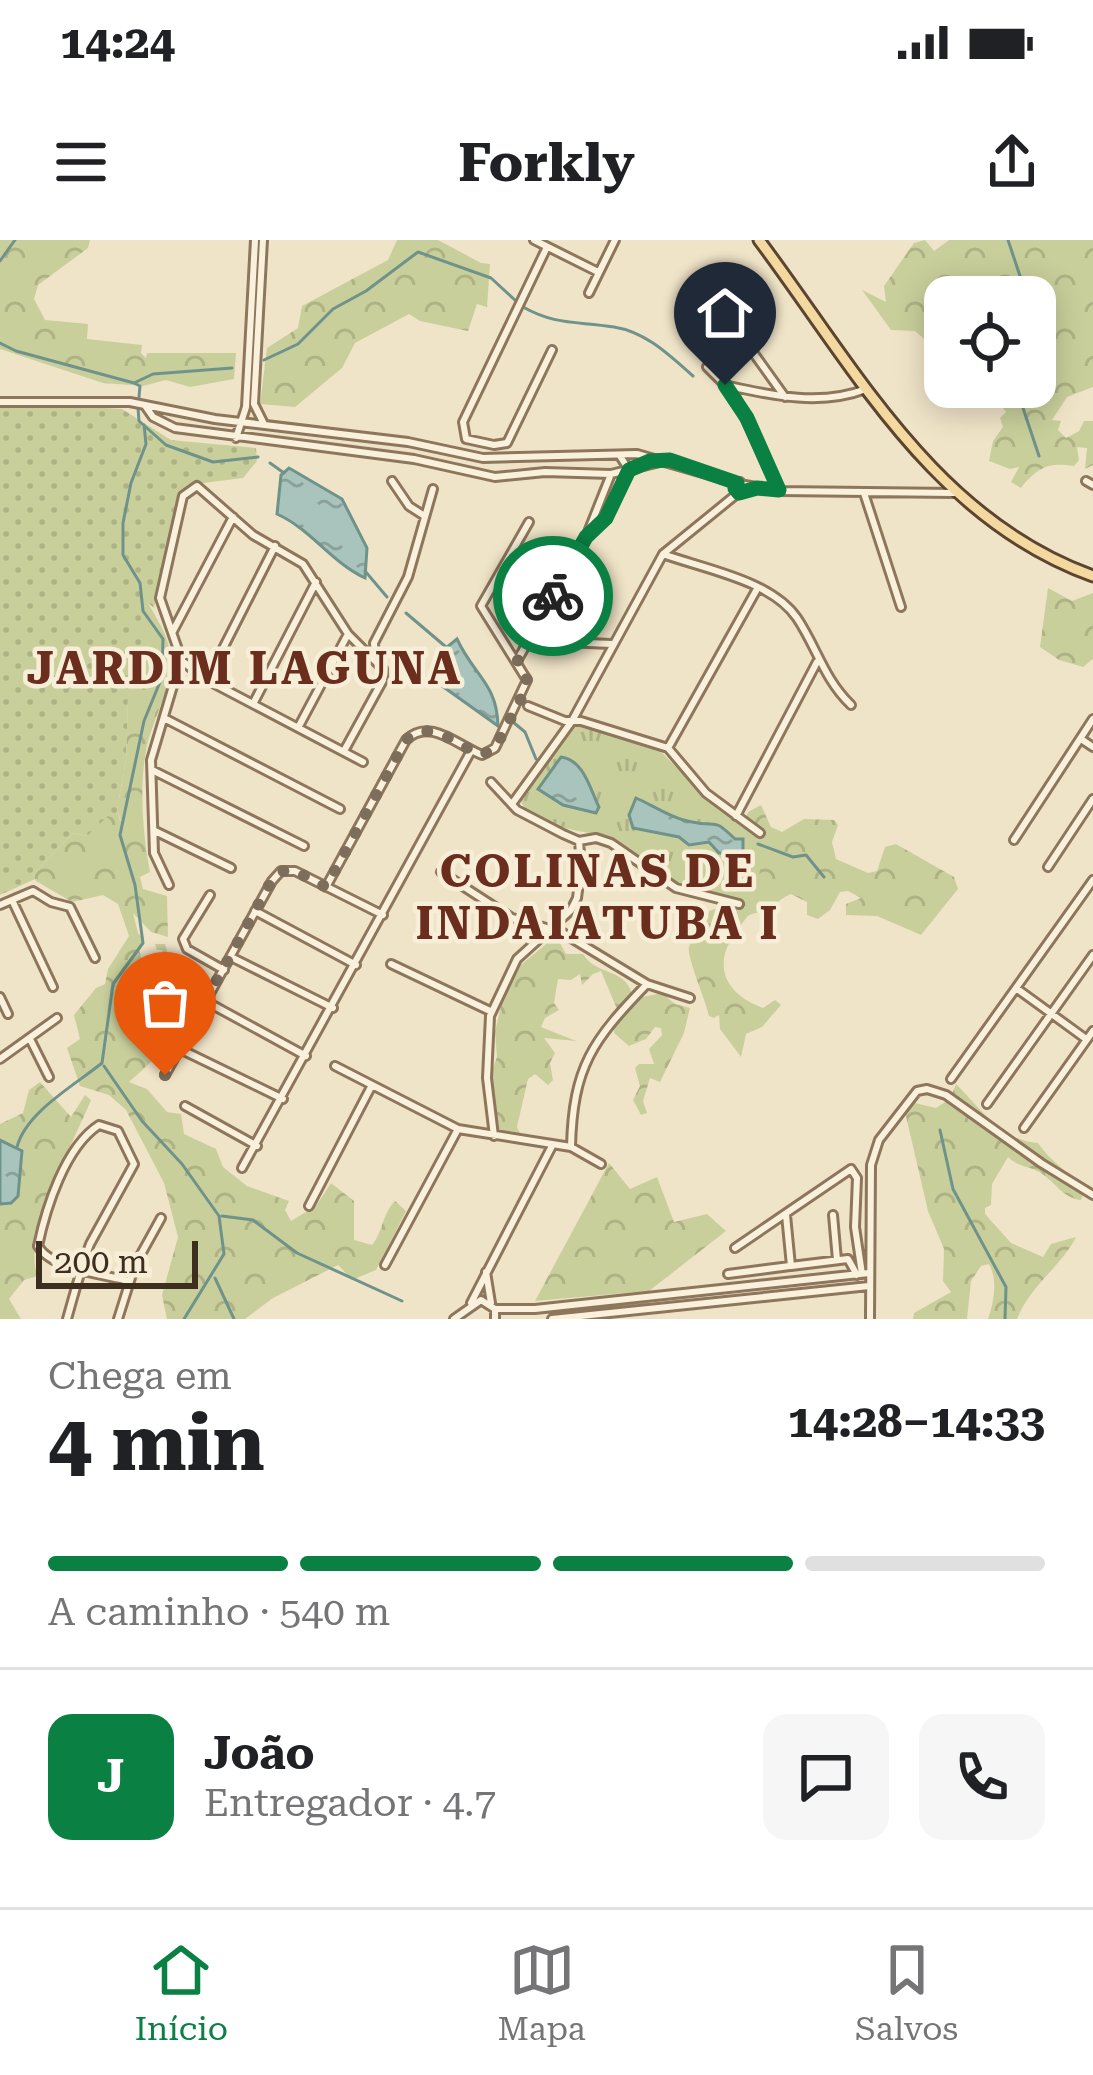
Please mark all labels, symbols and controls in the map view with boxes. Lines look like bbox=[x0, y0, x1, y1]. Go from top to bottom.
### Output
text: 14:24 bbox=[60, 16, 175, 69]
icon: menu bbox=[48, 129, 114, 195]
icon: share bbox=[979, 129, 1045, 195]
text: Forkly bbox=[458, 131, 635, 194]
pin bbox=[674, 262, 776, 385]
map controls bbox=[924, 276, 1056, 408]
button: locate bbox=[924, 276, 1056, 408]
icon: home bbox=[692, 280, 758, 346]
courier bbox=[493, 536, 613, 656]
icon: bike bbox=[520, 563, 586, 629]
district label: JARDIM LAGUNA bbox=[27, 642, 463, 695]
district label: COLINAS DE INDAIATUBA I bbox=[416, 845, 780, 950]
pin bbox=[114, 952, 216, 1075]
icon: bag bbox=[132, 970, 198, 1036]
scale bar bbox=[36, 1235, 198, 1288]
text: 200 m bbox=[54, 1242, 148, 1281]
text: Chega em bbox=[48, 1353, 232, 1399]
text: 14:28–14:33 bbox=[788, 1395, 1045, 1448]
text: 4 min bbox=[48, 1398, 265, 1489]
text: A caminho · 540 m bbox=[48, 1589, 390, 1635]
button: chat bbox=[763, 1714, 889, 1840]
button: phone bbox=[919, 1714, 1045, 1840]
text: João bbox=[204, 1727, 315, 1780]
text: J bbox=[97, 1750, 125, 1803]
text: Entregador · 4.7 bbox=[204, 1780, 496, 1826]
tab: Início bbox=[135, 1937, 228, 2048]
tab: Mapa bbox=[498, 1937, 586, 2048]
tab: Salvos bbox=[855, 1937, 958, 2048]

